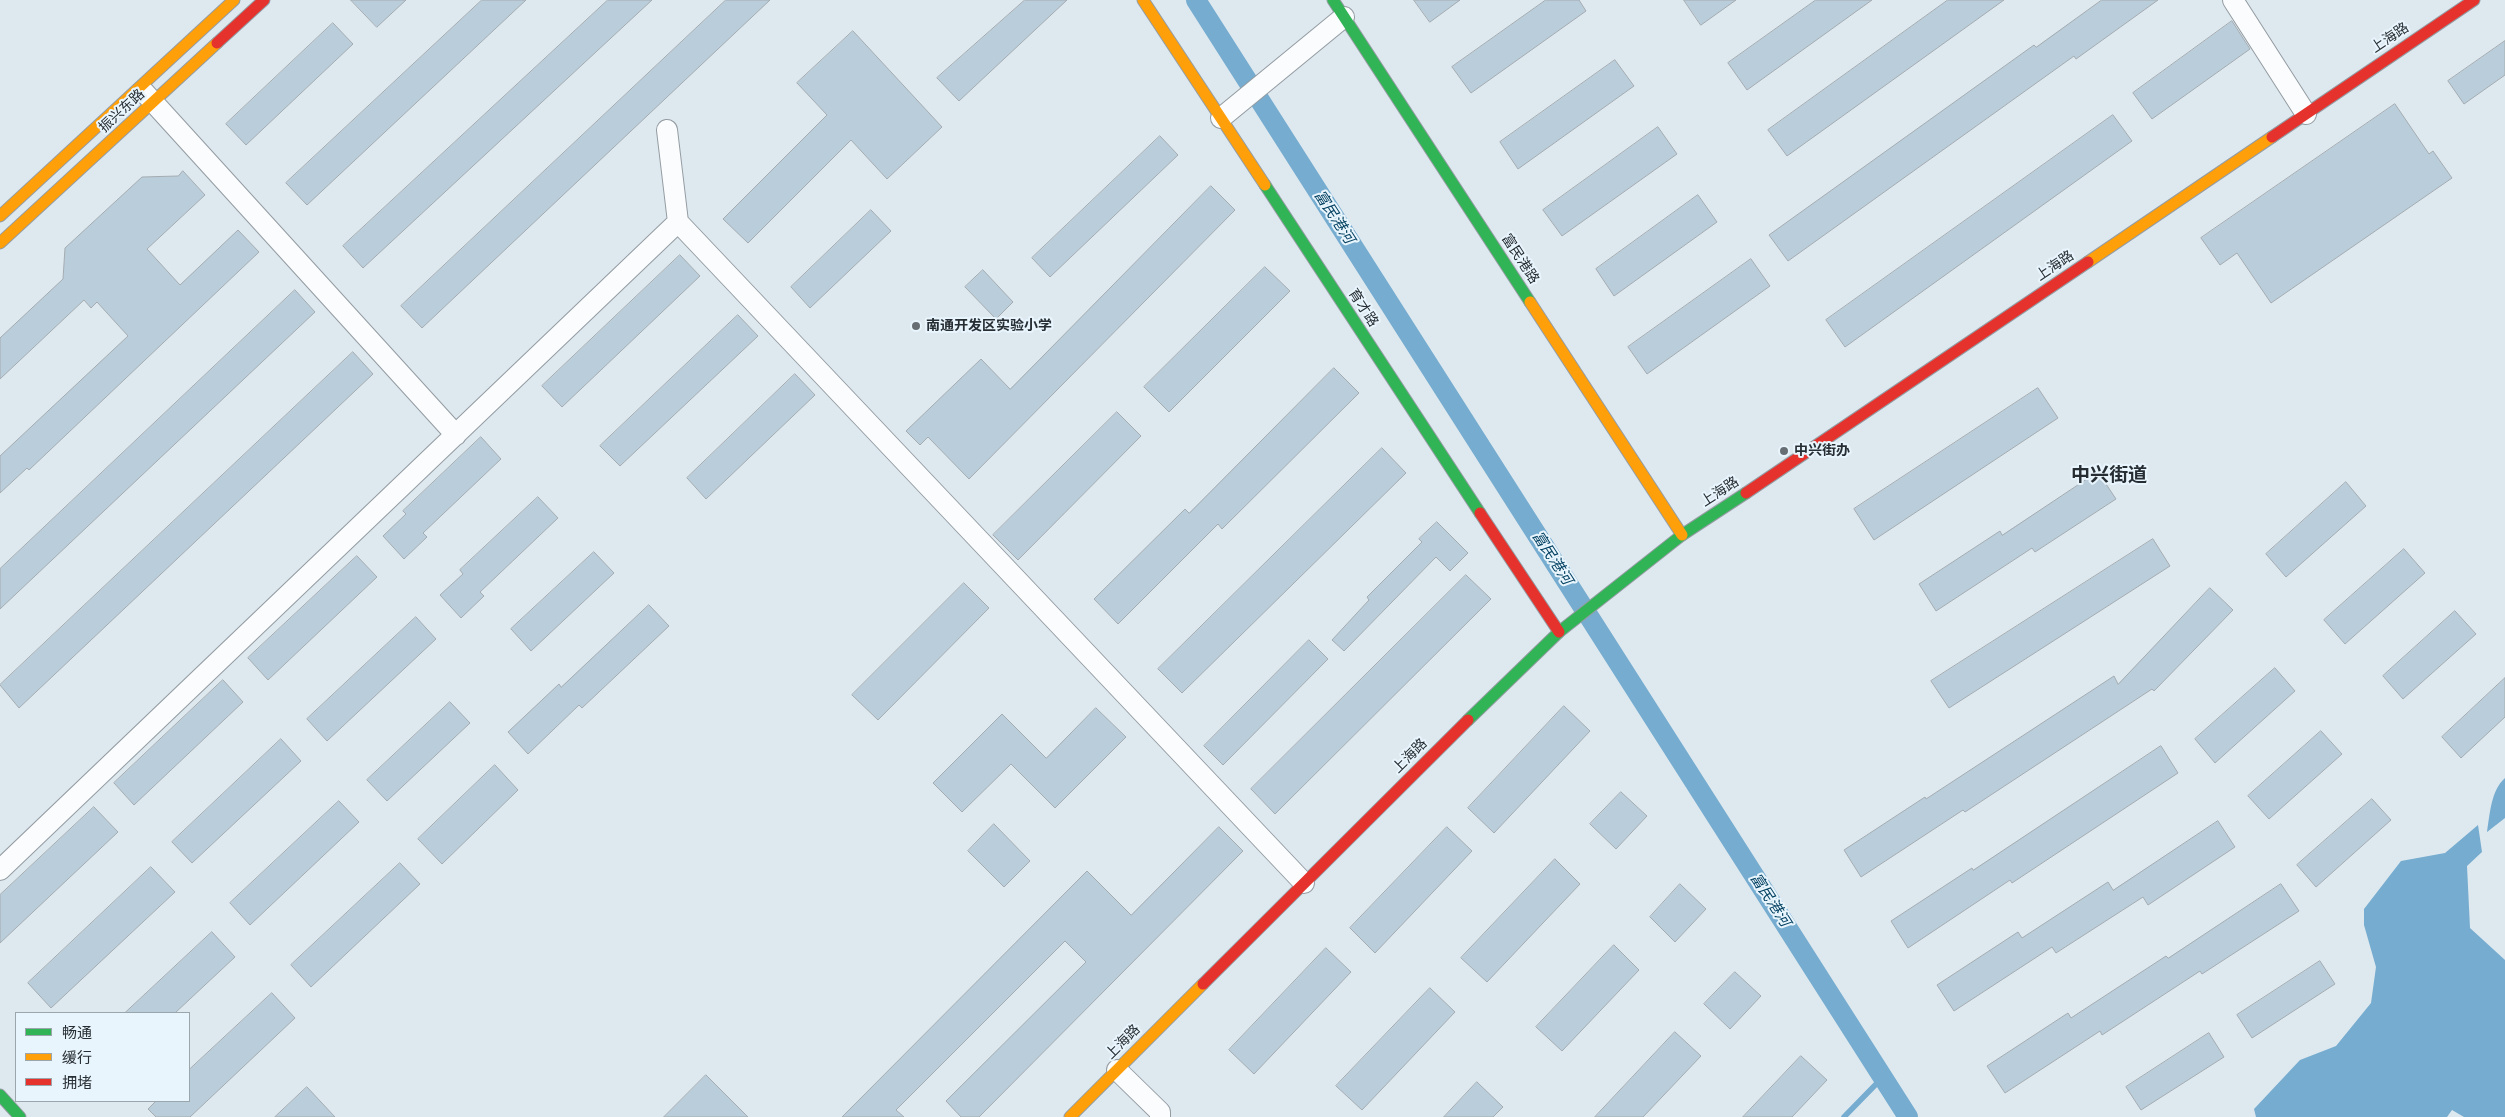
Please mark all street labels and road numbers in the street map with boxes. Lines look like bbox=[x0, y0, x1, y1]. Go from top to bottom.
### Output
street label: 上海路 bbox=[2368, 19, 2412, 57]
street label: 振兴东路 bbox=[96, 86, 148, 136]
street label: 富民港路 bbox=[1498, 231, 1542, 287]
street label: 上海路 bbox=[2033, 247, 2077, 285]
street label: 育才路 bbox=[1345, 286, 1381, 330]
street label: 上海路 bbox=[1698, 474, 1742, 510]
street label: 上海路 bbox=[1389, 735, 1431, 777]
street label: 上海路 bbox=[1102, 1021, 1144, 1063]

